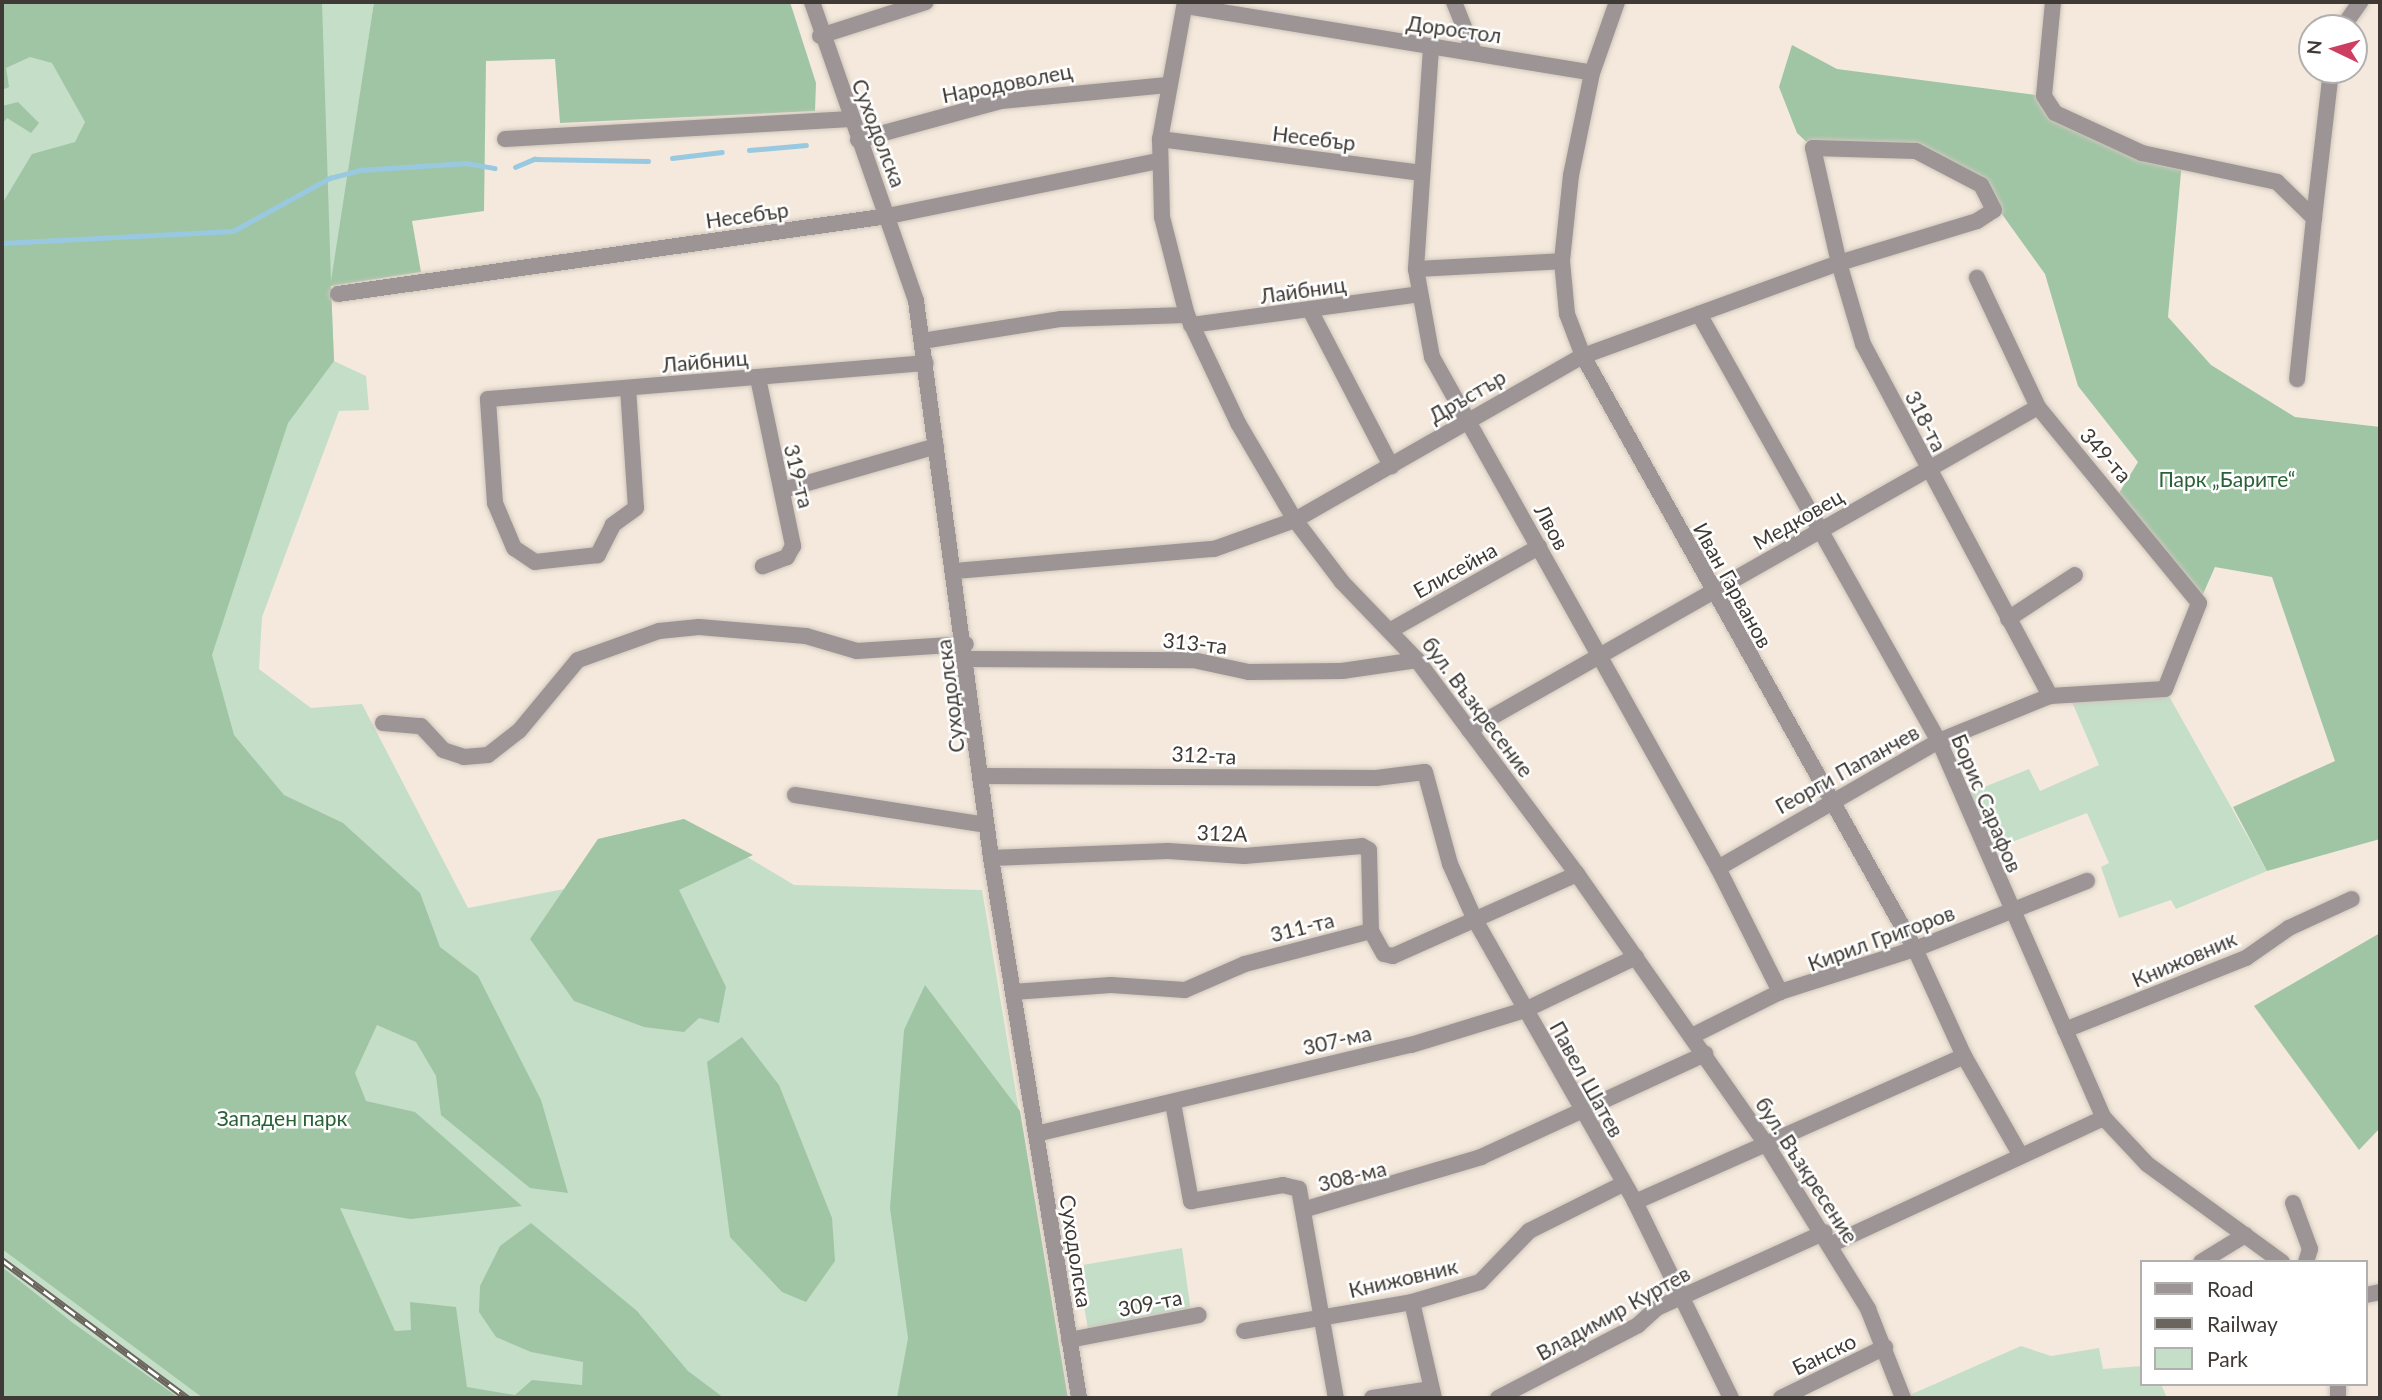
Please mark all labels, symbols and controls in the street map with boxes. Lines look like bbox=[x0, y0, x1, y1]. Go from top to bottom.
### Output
street label: Доростол bbox=[1405, 10, 1503, 48]
north arrow bbox=[2298, 14, 2368, 84]
text: N bbox=[2301, 39, 2326, 56]
street label: Народоволец bbox=[940, 58, 1074, 108]
street label: Суходолска bbox=[847, 75, 911, 191]
street label: Несебър bbox=[1271, 120, 1357, 156]
street label: Несебър bbox=[704, 197, 790, 233]
street label: Лайбниц bbox=[1258, 272, 1348, 308]
street label: Лайбниц bbox=[661, 345, 749, 377]
street label: Дръстър bbox=[1424, 364, 1510, 428]
street label: 318-та bbox=[1900, 386, 1952, 456]
street label: 349-та bbox=[2075, 422, 2137, 488]
street label: 319-та bbox=[779, 441, 819, 511]
park label: Парк „Барите“ bbox=[2158, 466, 2296, 492]
street label: Медковец bbox=[1749, 483, 1847, 555]
street label: Лвов bbox=[1529, 500, 1575, 554]
street label: Иван Гарванов bbox=[1688, 518, 1778, 652]
street label: Елисейна bbox=[1409, 537, 1501, 603]
street label: 313-та bbox=[1161, 627, 1229, 659]
street label: бул. Възкресение bbox=[1417, 632, 1539, 782]
street label: Суходолска bbox=[931, 638, 969, 754]
street label: Георги Папанчев bbox=[1771, 719, 1923, 819]
street label: Борис Сарафов bbox=[1947, 730, 2027, 876]
street label: 312-та bbox=[1171, 741, 1237, 769]
street label: 312А bbox=[1196, 820, 1248, 846]
street label: Кирил Григоров bbox=[1804, 900, 1958, 976]
street label: 311-та bbox=[1267, 907, 1337, 947]
street label: Книжовник bbox=[2128, 926, 2240, 992]
street label: Павел Шатев bbox=[1545, 1017, 1629, 1141]
street label: 307-ма bbox=[1300, 1020, 1374, 1060]
street label: бул. Възкресение bbox=[1750, 1092, 1864, 1248]
park label: Западен парк bbox=[217, 1105, 347, 1131]
street label: 308-ма bbox=[1315, 1155, 1389, 1197]
street label: Суходолска bbox=[1055, 1193, 1097, 1309]
street label: Книжовник bbox=[1346, 1253, 1460, 1303]
street label: Владимир Куртев bbox=[1532, 1260, 1694, 1366]
legend bbox=[2140, 1260, 2368, 1386]
text: Road bbox=[2207, 1276, 2254, 1301]
street label: 309-та bbox=[1116, 1284, 1184, 1322]
text: Railway bbox=[2207, 1311, 2278, 1336]
street label: Банско bbox=[1788, 1328, 1860, 1380]
text: Park bbox=[2207, 1346, 2248, 1371]

